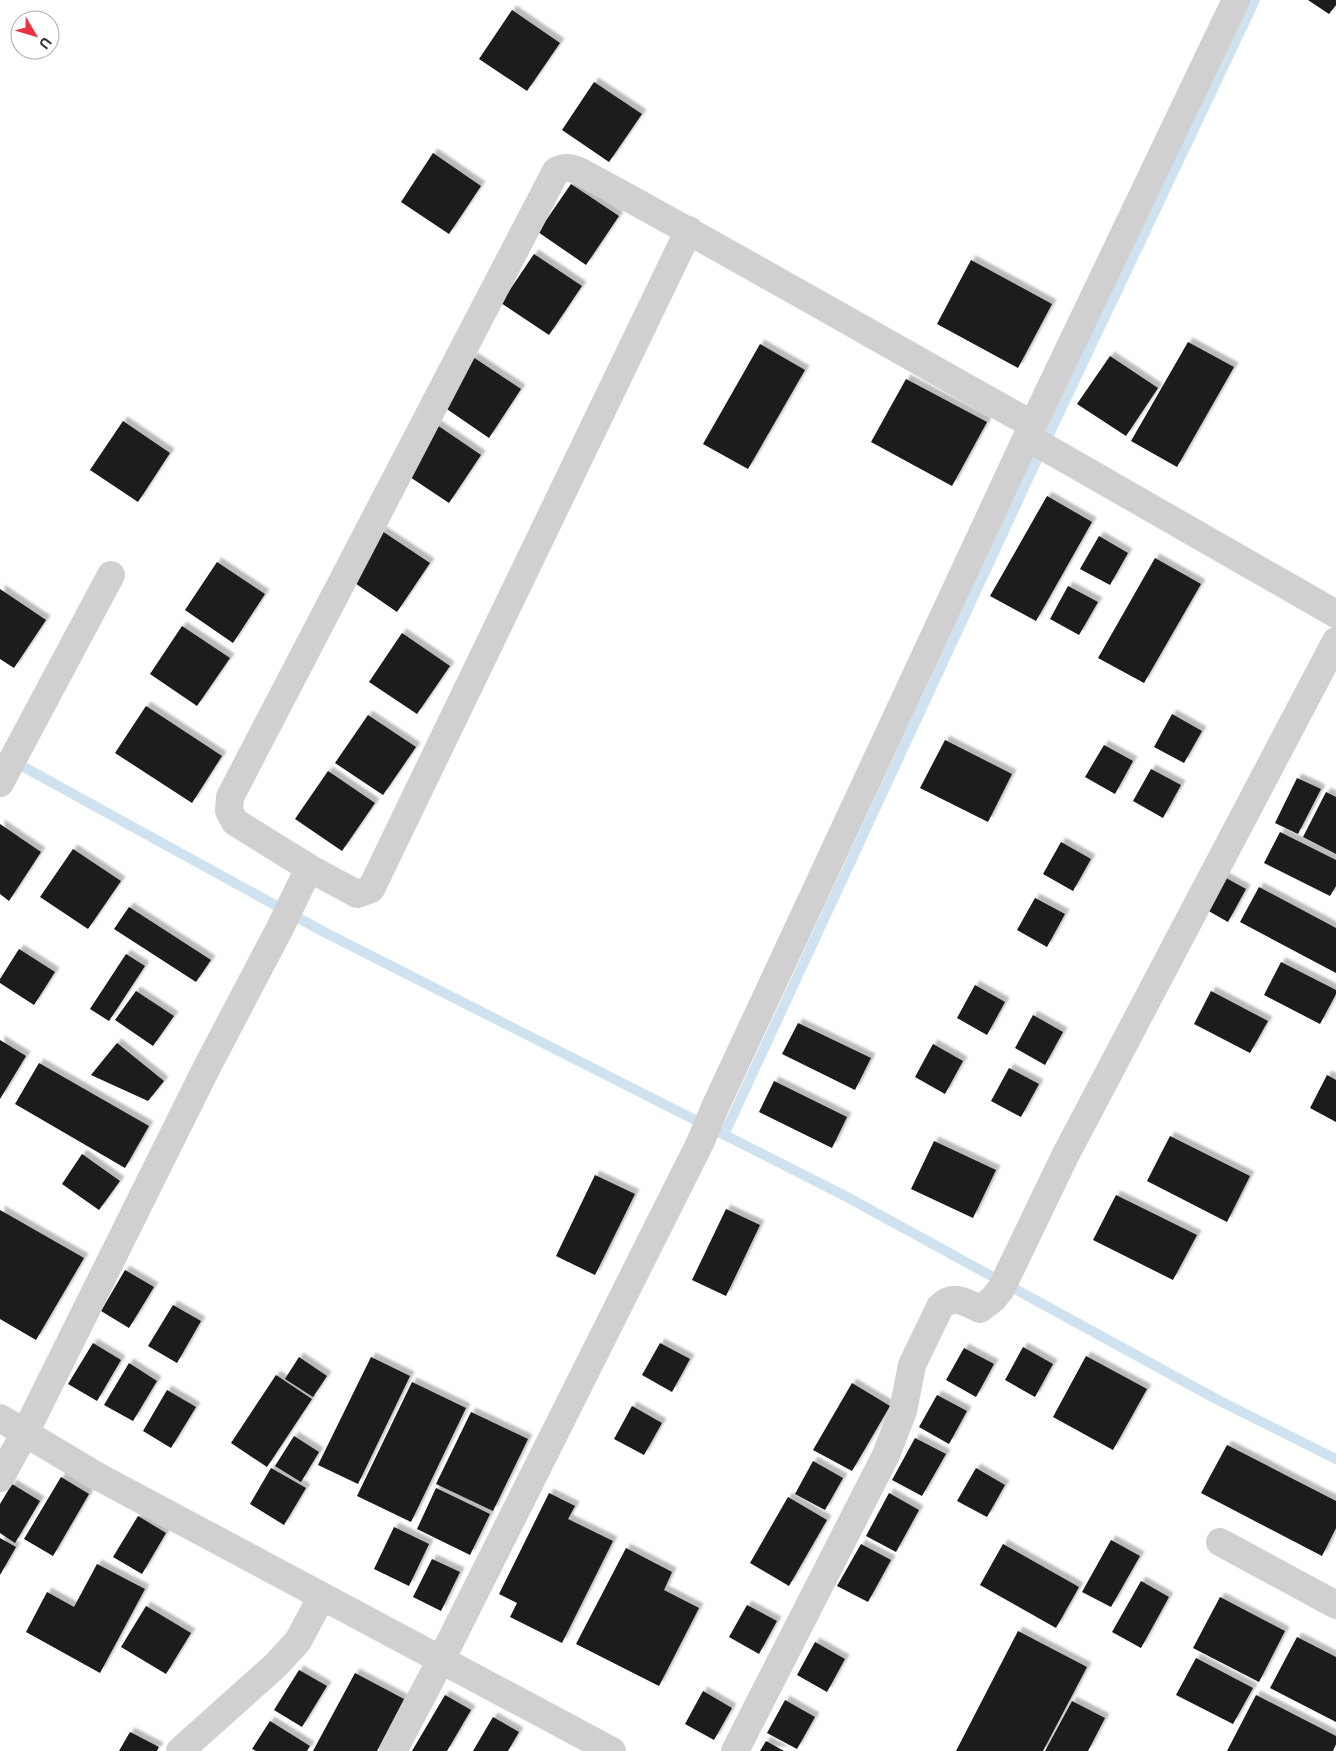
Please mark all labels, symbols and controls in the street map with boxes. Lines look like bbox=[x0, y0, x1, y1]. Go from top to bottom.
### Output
north arrow bbox=[10, 10, 60, 60]
text: U bbox=[36, 34, 55, 53]

